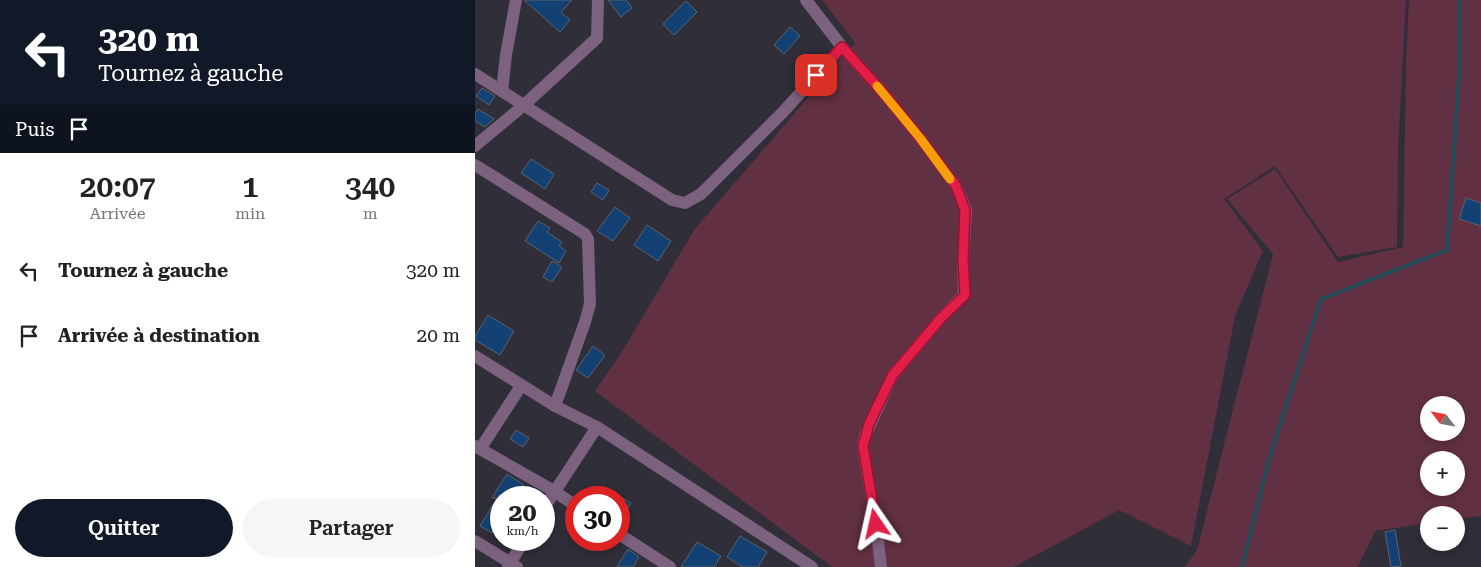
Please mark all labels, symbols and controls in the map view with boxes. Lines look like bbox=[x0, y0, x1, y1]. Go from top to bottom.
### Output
text: 320 m bbox=[98, 19, 199, 60]
icon: left bbox=[15, 20, 80, 85]
pin bbox=[795, 54, 837, 96]
text: Tournez à gauche bbox=[98, 61, 283, 86]
icon: arrive bbox=[802, 61, 830, 89]
icon: arrive bbox=[65, 115, 93, 143]
text: Puis bbox=[15, 118, 55, 141]
text: 20:07 bbox=[80, 169, 156, 204]
text: 1 bbox=[242, 169, 259, 204]
text: 340 bbox=[345, 169, 395, 204]
text: Arrivée bbox=[90, 204, 146, 223]
text: min bbox=[235, 204, 265, 223]
text: m bbox=[363, 204, 377, 223]
icon: left bbox=[15, 257, 43, 285]
text: Tournez à gauche bbox=[58, 259, 228, 282]
text: 320 m bbox=[406, 259, 460, 282]
icon: arrive bbox=[15, 322, 43, 350]
text: Arrivée à destination bbox=[58, 324, 260, 347]
text: 20 m bbox=[417, 324, 460, 347]
north arrow bbox=[1420, 396, 1465, 441]
map controls bbox=[1420, 396, 1465, 551]
button: + bbox=[1420, 451, 1465, 496]
speed limit sign: 30 bbox=[565, 486, 630, 551]
position arrow bbox=[849, 497, 901, 549]
text: 20 bbox=[508, 498, 537, 527]
button: Quitter bbox=[15, 499, 233, 557]
button: Partager bbox=[243, 499, 460, 557]
button: − bbox=[1420, 506, 1465, 551]
text: km/h bbox=[506, 524, 539, 538]

